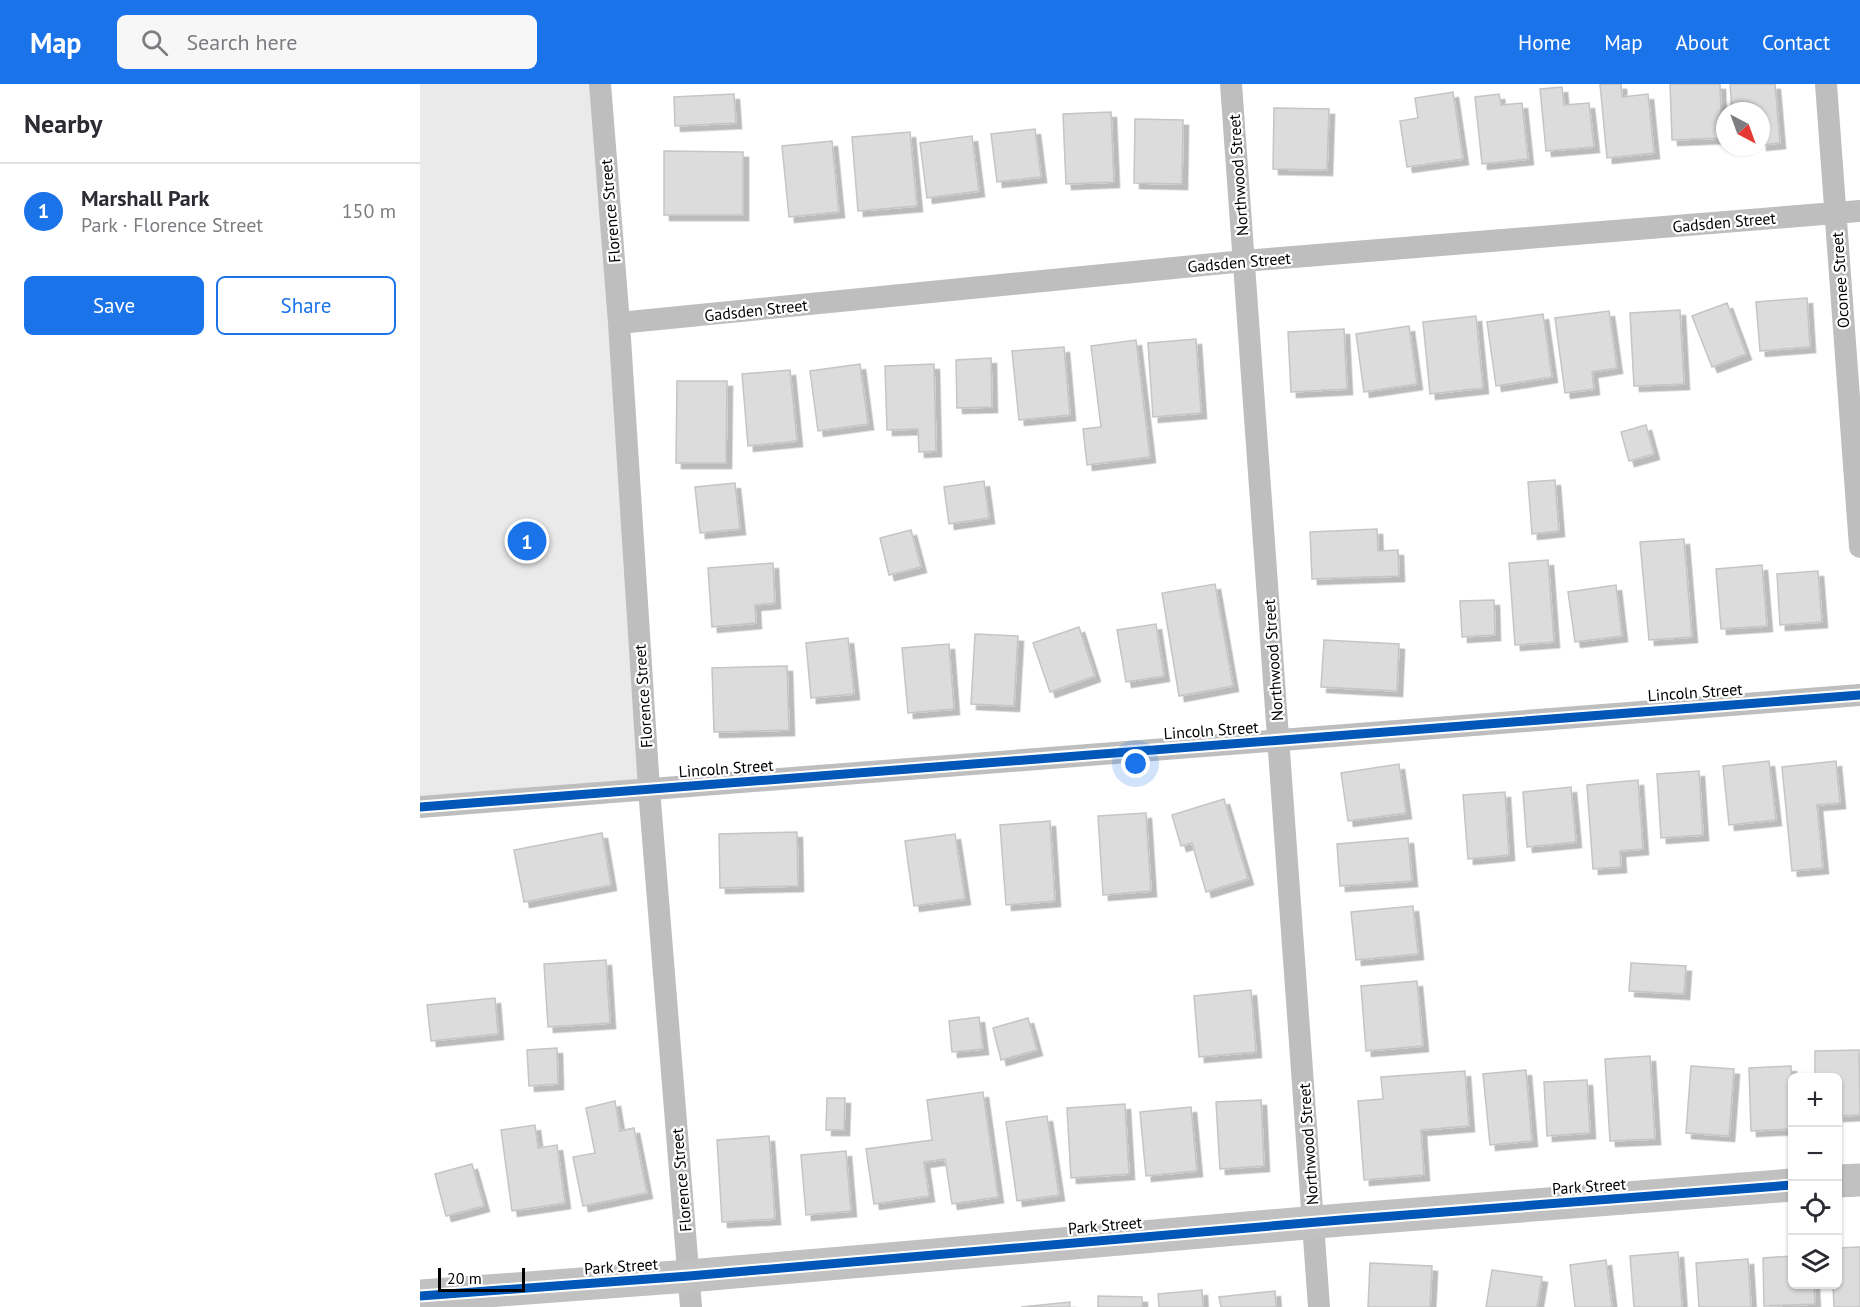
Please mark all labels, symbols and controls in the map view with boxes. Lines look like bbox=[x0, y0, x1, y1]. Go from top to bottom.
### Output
search box bbox=[117, 15, 537, 69]
text: Map bbox=[30, 24, 81, 61]
icon: search bbox=[138, 26, 171, 59]
text: Search here bbox=[186, 28, 297, 56]
text: Home bbox=[1518, 29, 1571, 56]
text: Map bbox=[1604, 29, 1643, 56]
text: About bbox=[1676, 29, 1729, 56]
text: Contact bbox=[1762, 29, 1830, 56]
north arrow bbox=[1716, 102, 1770, 156]
text: Nearby bbox=[24, 107, 102, 140]
street label: Northwood Street bbox=[1224, 113, 1252, 237]
street label: Florence Street bbox=[595, 158, 624, 264]
text: Marshall Park bbox=[81, 184, 209, 212]
text: 1 bbox=[38, 198, 49, 224]
text: 150 m bbox=[342, 198, 396, 224]
street label: Gadsden Street bbox=[1671, 207, 1777, 236]
text: Park · Florence Street bbox=[81, 212, 263, 238]
street label: Oconee Street bbox=[1827, 231, 1853, 329]
street label: Gadsden Street bbox=[1186, 247, 1292, 276]
button: Save bbox=[24, 276, 204, 335]
button: Share bbox=[216, 276, 396, 335]
street label: Gadsden Street bbox=[703, 295, 809, 325]
pin: 1 bbox=[508, 518, 546, 564]
street label: Northwood Street bbox=[1259, 598, 1287, 722]
street label: Florence Street bbox=[629, 643, 657, 749]
street label: Lincoln Street bbox=[1647, 679, 1744, 705]
street label: Lincoln Street bbox=[1163, 717, 1260, 743]
your location bbox=[1121, 749, 1150, 778]
street label: Lincoln Street bbox=[678, 755, 775, 781]
map controls bbox=[1788, 1073, 1842, 1289]
button: + bbox=[1788, 1073, 1842, 1127]
street label: Northwood Street bbox=[1294, 1082, 1322, 1206]
street label: Florence Street bbox=[666, 1127, 695, 1233]
button: − bbox=[1788, 1127, 1842, 1181]
street label: Park Street bbox=[1551, 1173, 1627, 1199]
button: locate bbox=[1788, 1181, 1842, 1235]
street label: Park Street bbox=[1067, 1212, 1143, 1238]
button: layers bbox=[1788, 1235, 1842, 1289]
street label: Park Street bbox=[583, 1253, 659, 1279]
scale bar bbox=[438, 1265, 525, 1292]
text: 20 m bbox=[447, 1268, 482, 1288]

